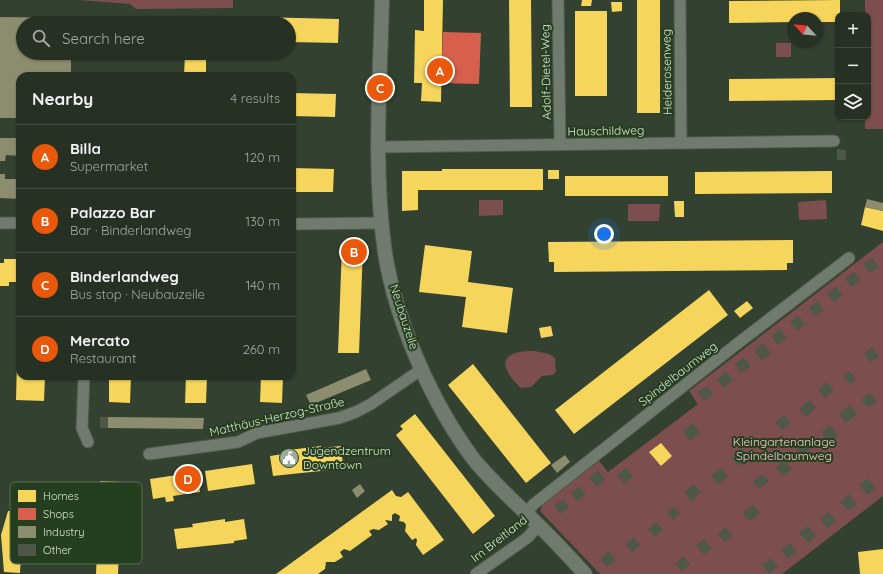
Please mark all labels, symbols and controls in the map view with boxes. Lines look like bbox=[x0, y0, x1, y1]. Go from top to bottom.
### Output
north arrow bbox=[787, 12, 823, 48]
map controls bbox=[835, 12, 871, 120]
button: + bbox=[835, 12, 871, 48]
search box bbox=[16, 16, 296, 60]
street label: Adolf-Dietel-Weg bbox=[537, 24, 554, 120]
icon: search bbox=[30, 27, 52, 49]
text: Search here bbox=[62, 29, 145, 48]
street label: Heiderosenweg bbox=[658, 29, 675, 115]
button: − bbox=[835, 48, 871, 84]
pin: A bbox=[427, 56, 453, 86]
pin: C bbox=[367, 73, 393, 103]
button: layers bbox=[835, 84, 871, 120]
text: Nearby bbox=[32, 88, 93, 109]
text: 4 results bbox=[230, 90, 280, 106]
street label: Hauschildweg bbox=[567, 122, 645, 139]
text: Billa bbox=[70, 139, 101, 158]
text: A bbox=[41, 149, 49, 165]
text: 120 m bbox=[245, 149, 280, 165]
text: Supermarket bbox=[70, 158, 148, 174]
text: Palazzo Bar bbox=[70, 203, 156, 222]
text: B bbox=[41, 213, 49, 229]
text: 130 m bbox=[245, 213, 280, 229]
text: Bar · Binderlandweg bbox=[70, 222, 191, 238]
your location bbox=[594, 224, 614, 244]
pin: B bbox=[341, 237, 367, 267]
text: Binderlandweg bbox=[70, 267, 179, 286]
text: C bbox=[41, 277, 49, 293]
text: 140 m bbox=[245, 277, 280, 293]
street label: Neubauzeile bbox=[387, 282, 422, 352]
text: Bus stop · Neubauzeile bbox=[70, 286, 205, 302]
text: Mercato bbox=[70, 331, 130, 350]
street label: Spindelbaumweg bbox=[635, 338, 720, 409]
text: D bbox=[40, 341, 50, 357]
text: 260 m bbox=[243, 341, 280, 357]
text: Restaurant bbox=[70, 350, 136, 366]
street label: Matthäus-Herzog-Straße bbox=[208, 394, 346, 439]
park label: Kleingartenanlage Spindelbaumweg bbox=[733, 434, 835, 463]
place label: Jugendzentrum Downtown bbox=[303, 443, 391, 472]
public building icon: Jugendzentrum Downtown bbox=[278, 447, 300, 469]
pin: D bbox=[175, 464, 201, 494]
legend bbox=[10, 482, 142, 564]
text: Homes bbox=[43, 489, 79, 503]
text: Shops bbox=[43, 507, 74, 521]
street label: Im Breitland bbox=[468, 512, 530, 565]
text: Industry bbox=[43, 525, 85, 539]
text: Other bbox=[43, 543, 73, 557]

